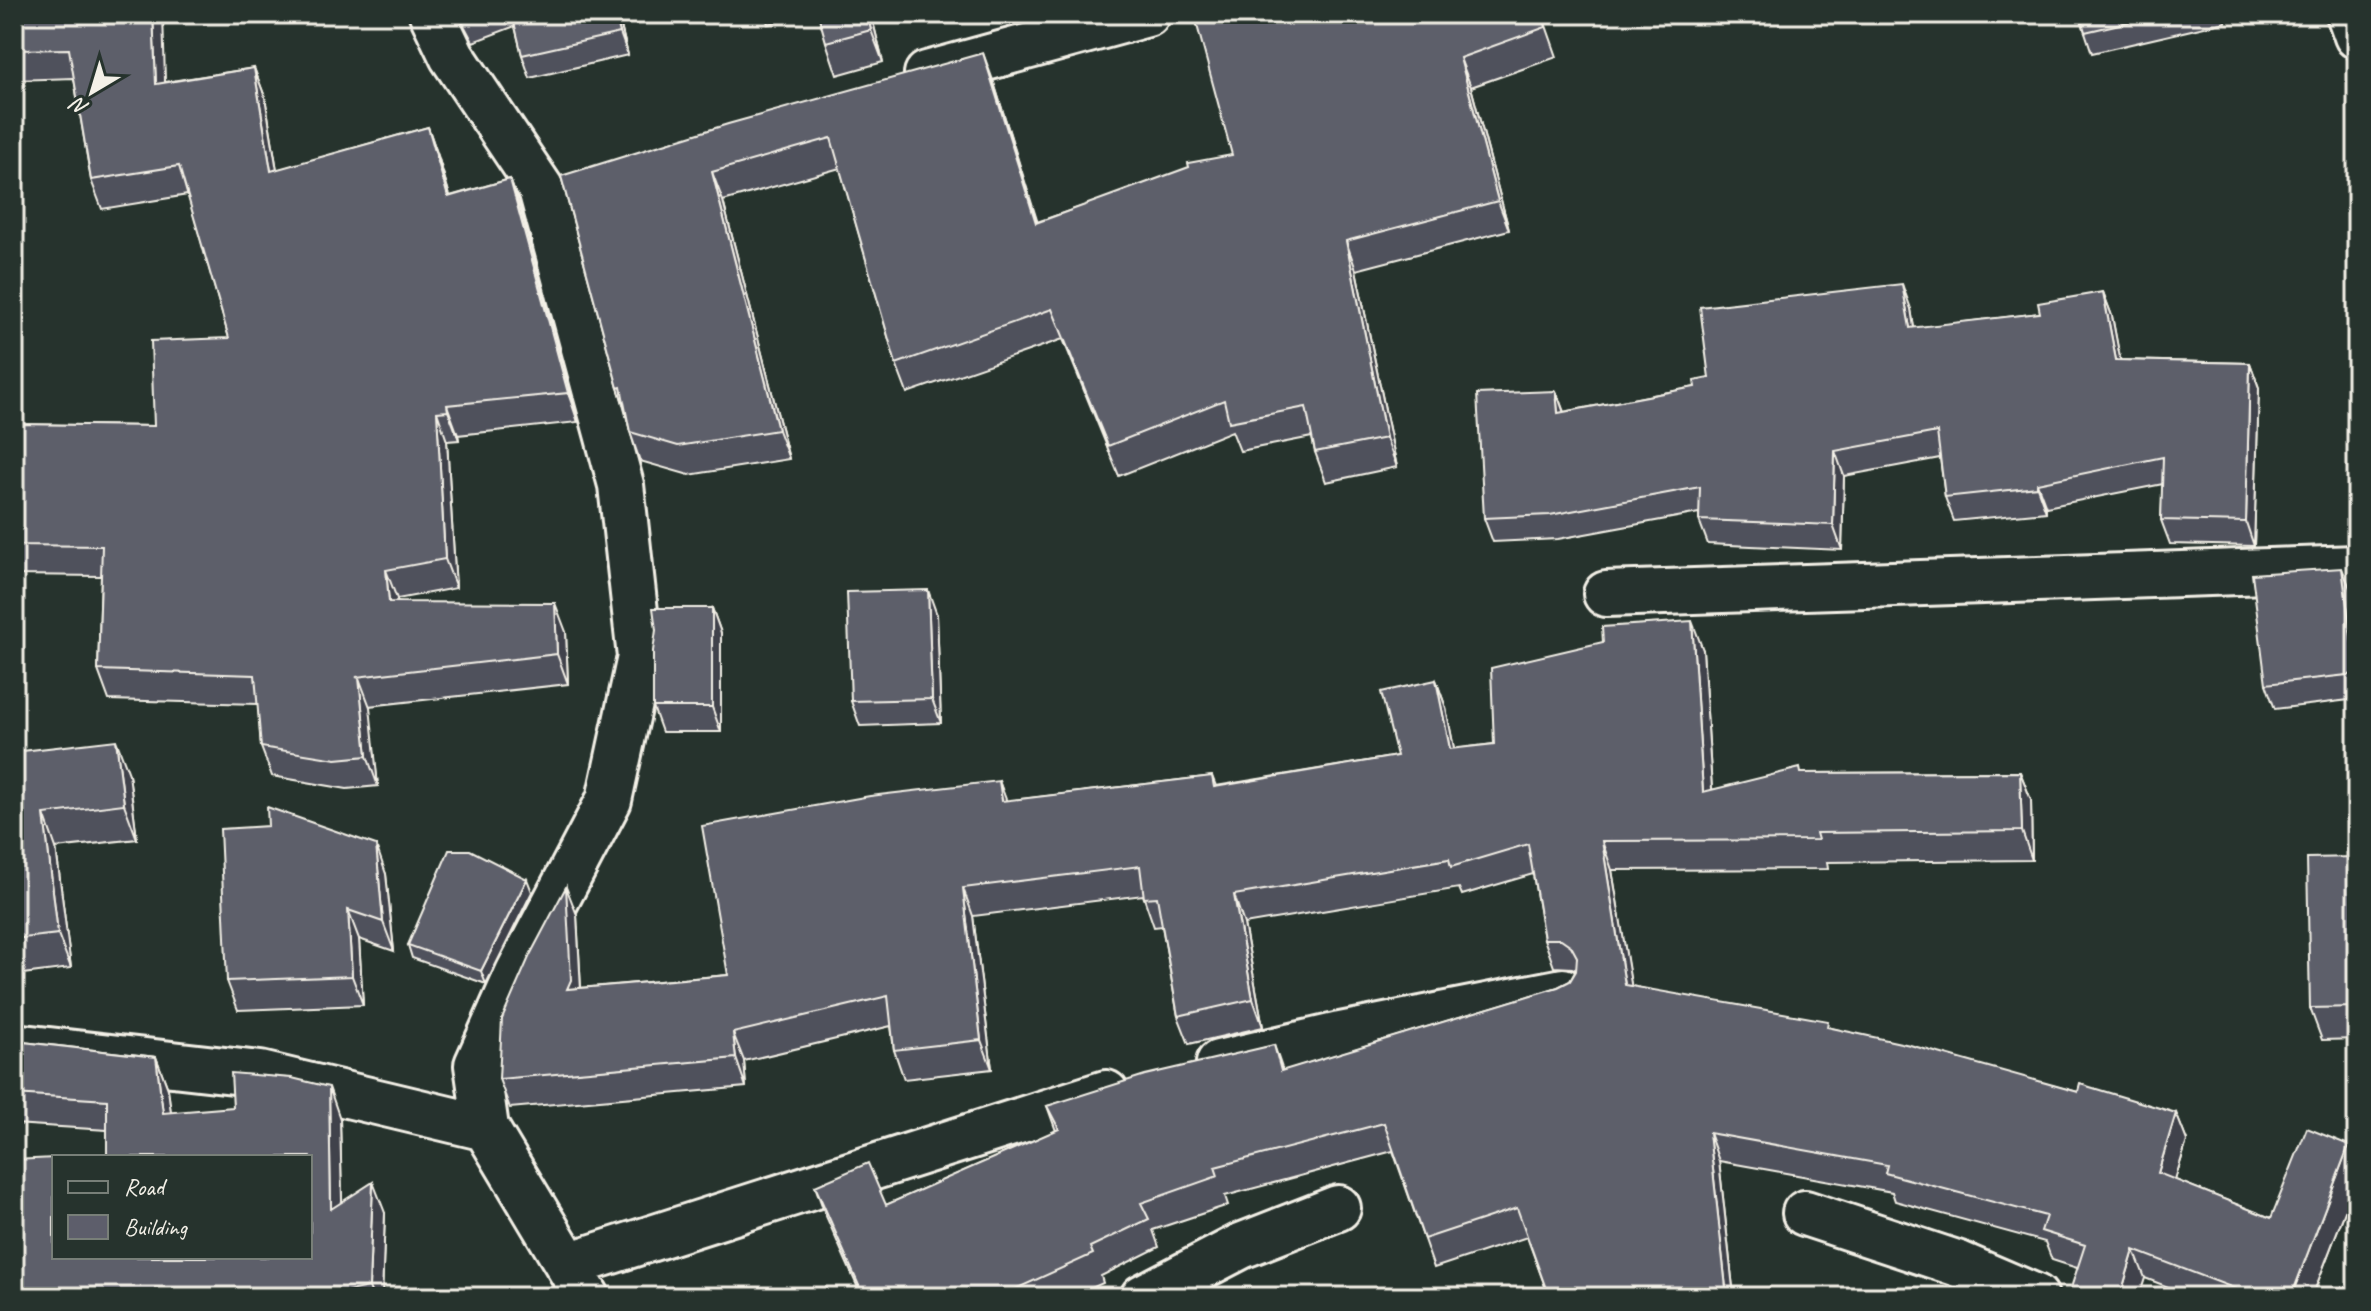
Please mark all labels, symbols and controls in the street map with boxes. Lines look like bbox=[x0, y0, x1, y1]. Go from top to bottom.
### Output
north arrow bbox=[52, 52, 132, 132]
text: N bbox=[64, 90, 94, 122]
legend bbox=[52, 1155, 312, 1259]
text: Road bbox=[124, 1172, 168, 1202]
text: Building bbox=[124, 1212, 189, 1242]

